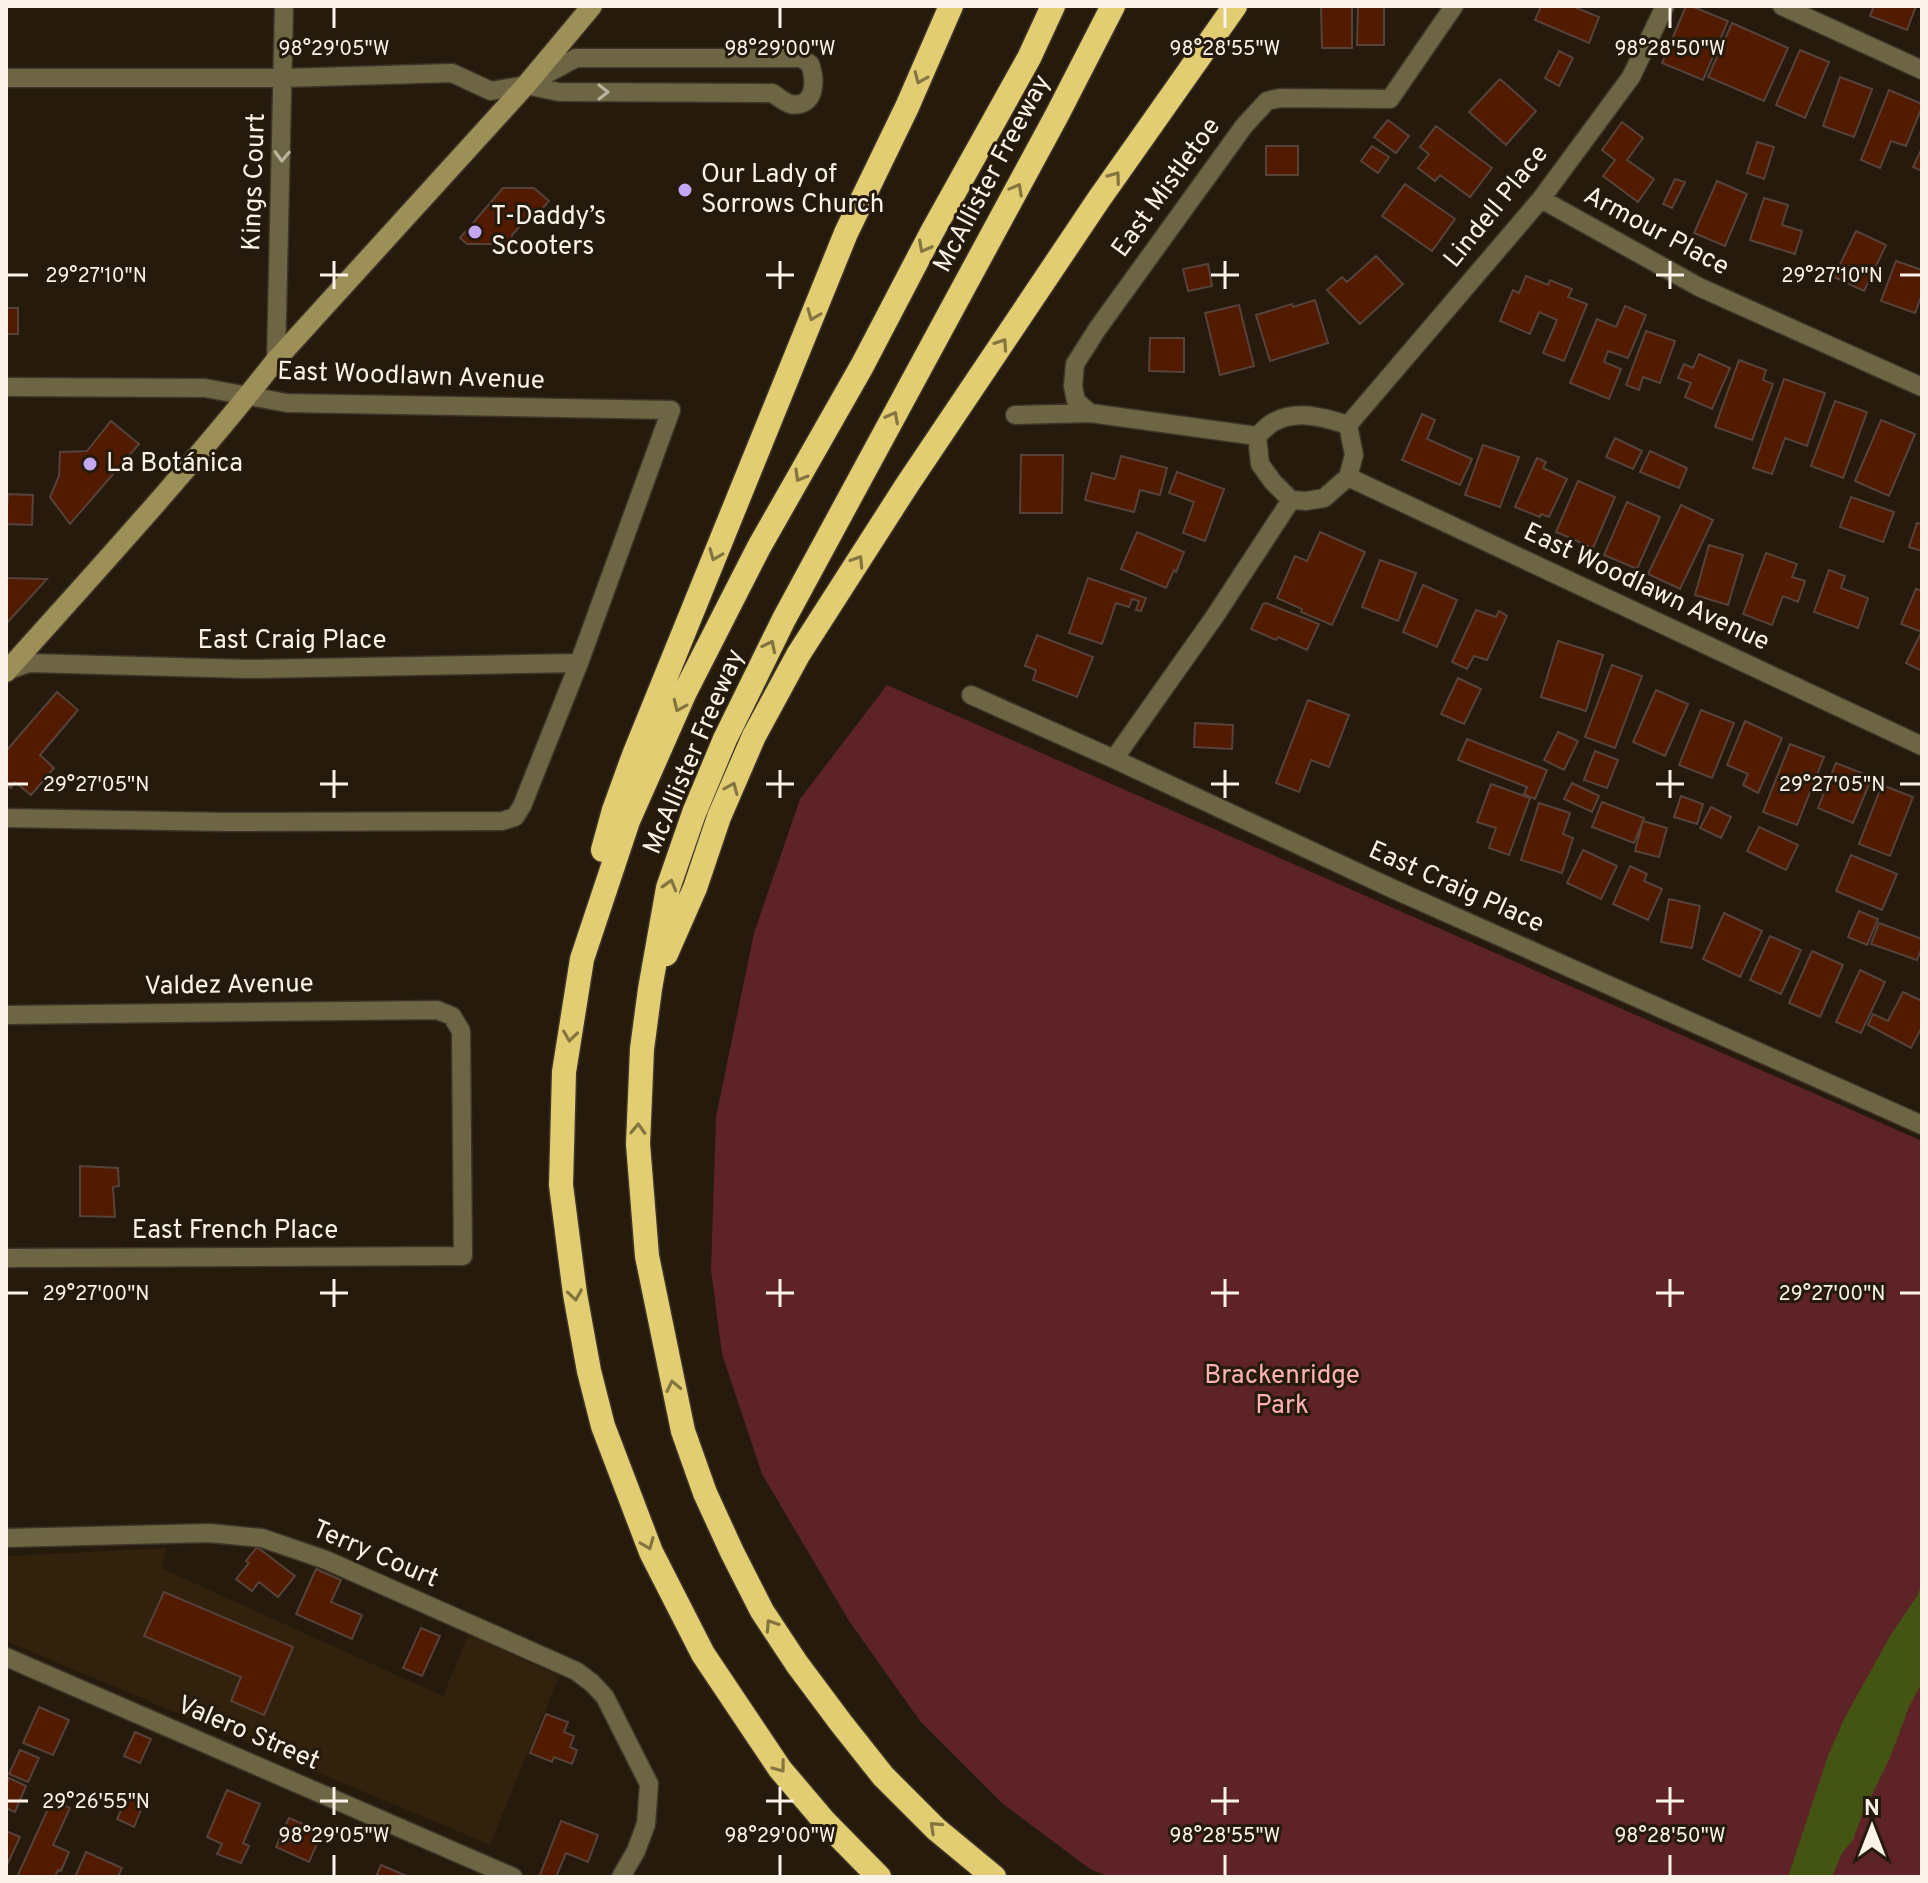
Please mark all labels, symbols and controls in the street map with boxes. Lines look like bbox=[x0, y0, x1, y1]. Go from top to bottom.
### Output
text: 98°29'05"W bbox=[279, 37, 389, 63]
text: 98°29'00"W bbox=[724, 37, 836, 63]
text: 98°28'55"W bbox=[1170, 37, 1280, 63]
text: 98°28'50"W bbox=[1614, 37, 1726, 63]
one-way arrow bbox=[914, 69, 930, 84]
street label: McAllister Freeway bbox=[927, 69, 1059, 279]
one-way arrow bbox=[597, 83, 610, 101]
street label: Kings Court bbox=[236, 112, 274, 252]
street label: East Mistletoe bbox=[1105, 112, 1229, 264]
street label: Lindell Place bbox=[1437, 139, 1557, 275]
one-way arrow bbox=[273, 150, 290, 163]
place label: Our Lady of Sorrows Church bbox=[701, 159, 884, 222]
one-way arrow bbox=[1105, 171, 1120, 186]
street label: Armour Place bbox=[1578, 180, 1734, 284]
marker: Our Lady of Sorrows Church bbox=[676, 181, 694, 199]
one-way arrow bbox=[1008, 182, 1023, 197]
place label: T-Daddy’s Scooters bbox=[491, 201, 606, 264]
marker: T-Daddy’s Scooters bbox=[466, 223, 484, 241]
one-way arrow bbox=[918, 239, 933, 254]
text: 29°27'10"N bbox=[45, 264, 147, 290]
text: 29°27'10"N bbox=[1781, 264, 1883, 290]
one-way arrow bbox=[807, 307, 823, 321]
one-way arrow bbox=[992, 339, 1007, 353]
street label: East Woodlawn Avenue bbox=[277, 356, 545, 398]
one-way arrow bbox=[884, 411, 899, 425]
place label: La Botánica bbox=[106, 448, 243, 481]
marker: La Botánica bbox=[81, 455, 99, 473]
one-way arrow bbox=[794, 467, 810, 482]
street label: East Woodlawn Avenue bbox=[1518, 516, 1774, 660]
one-way arrow bbox=[709, 547, 725, 561]
one-way arrow bbox=[848, 555, 863, 570]
street label: East Craig Place bbox=[198, 625, 386, 658]
one-way arrow bbox=[761, 640, 776, 655]
street label: McAllister Freeway bbox=[637, 644, 753, 860]
one-way arrow bbox=[672, 698, 688, 712]
text: 29°27'05"N bbox=[43, 773, 149, 799]
text: 29°27'05"N bbox=[1779, 773, 1885, 799]
one-way arrow bbox=[722, 782, 738, 796]
street label: East Craig Place bbox=[1363, 835, 1549, 941]
one-way arrow bbox=[660, 879, 677, 893]
street label: Valdez Avenue bbox=[144, 968, 314, 1004]
one-way arrow bbox=[562, 1030, 579, 1043]
one-way arrow bbox=[630, 1122, 647, 1135]
street label: East French Place bbox=[132, 1215, 338, 1248]
text: 29°27'00"N bbox=[43, 1282, 149, 1308]
text: 29°27'00"N bbox=[1779, 1282, 1885, 1308]
one-way arrow bbox=[566, 1288, 583, 1302]
park label: Brackenridge Park bbox=[1204, 1360, 1360, 1423]
one-way arrow bbox=[665, 1380, 682, 1393]
street label: Terry Court bbox=[307, 1514, 443, 1596]
one-way arrow bbox=[638, 1536, 655, 1550]
one-way arrow bbox=[766, 1619, 781, 1634]
street label: Valero Street bbox=[172, 1689, 324, 1779]
one-way arrow bbox=[770, 1758, 784, 1773]
north arrow bbox=[1832, 1787, 1912, 1867]
text: 29°26'55"N bbox=[42, 1790, 150, 1816]
text: N bbox=[1864, 1796, 1880, 1823]
one-way arrow bbox=[929, 1822, 944, 1836]
text: 98°29'05"W bbox=[279, 1824, 389, 1850]
text: 98°29'00"W bbox=[724, 1824, 836, 1850]
text: 98°28'55"W bbox=[1170, 1824, 1280, 1850]
text: 98°28'50"W bbox=[1614, 1824, 1726, 1850]

